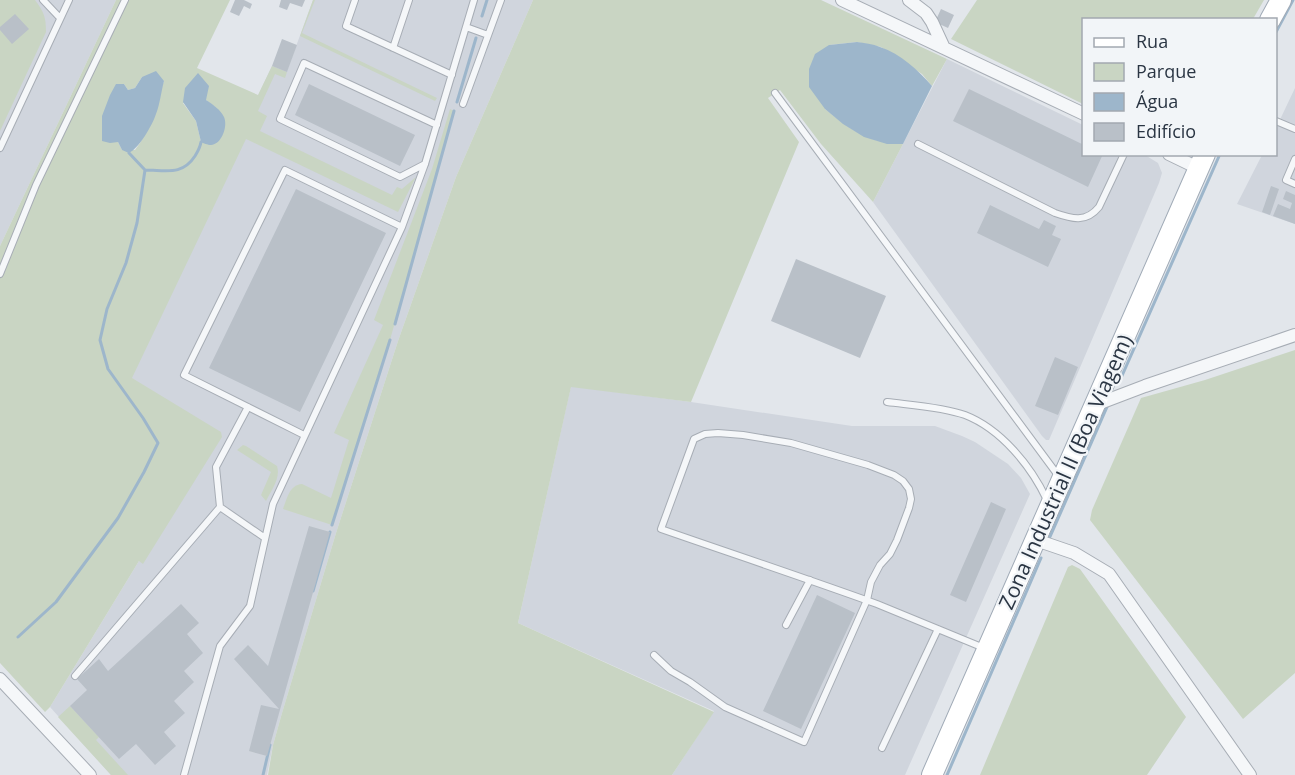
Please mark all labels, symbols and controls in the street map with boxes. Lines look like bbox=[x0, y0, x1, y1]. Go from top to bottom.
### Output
legend bbox=[1082, 18, 1277, 156]
text: Rua bbox=[1136, 29, 1168, 53]
text: Parque bbox=[1136, 59, 1196, 83]
text: Água bbox=[1136, 89, 1178, 113]
text: Edifício bbox=[1136, 119, 1196, 143]
street label: Zona Industrial II (Boa Viagem) bbox=[992, 330, 1138, 613]

